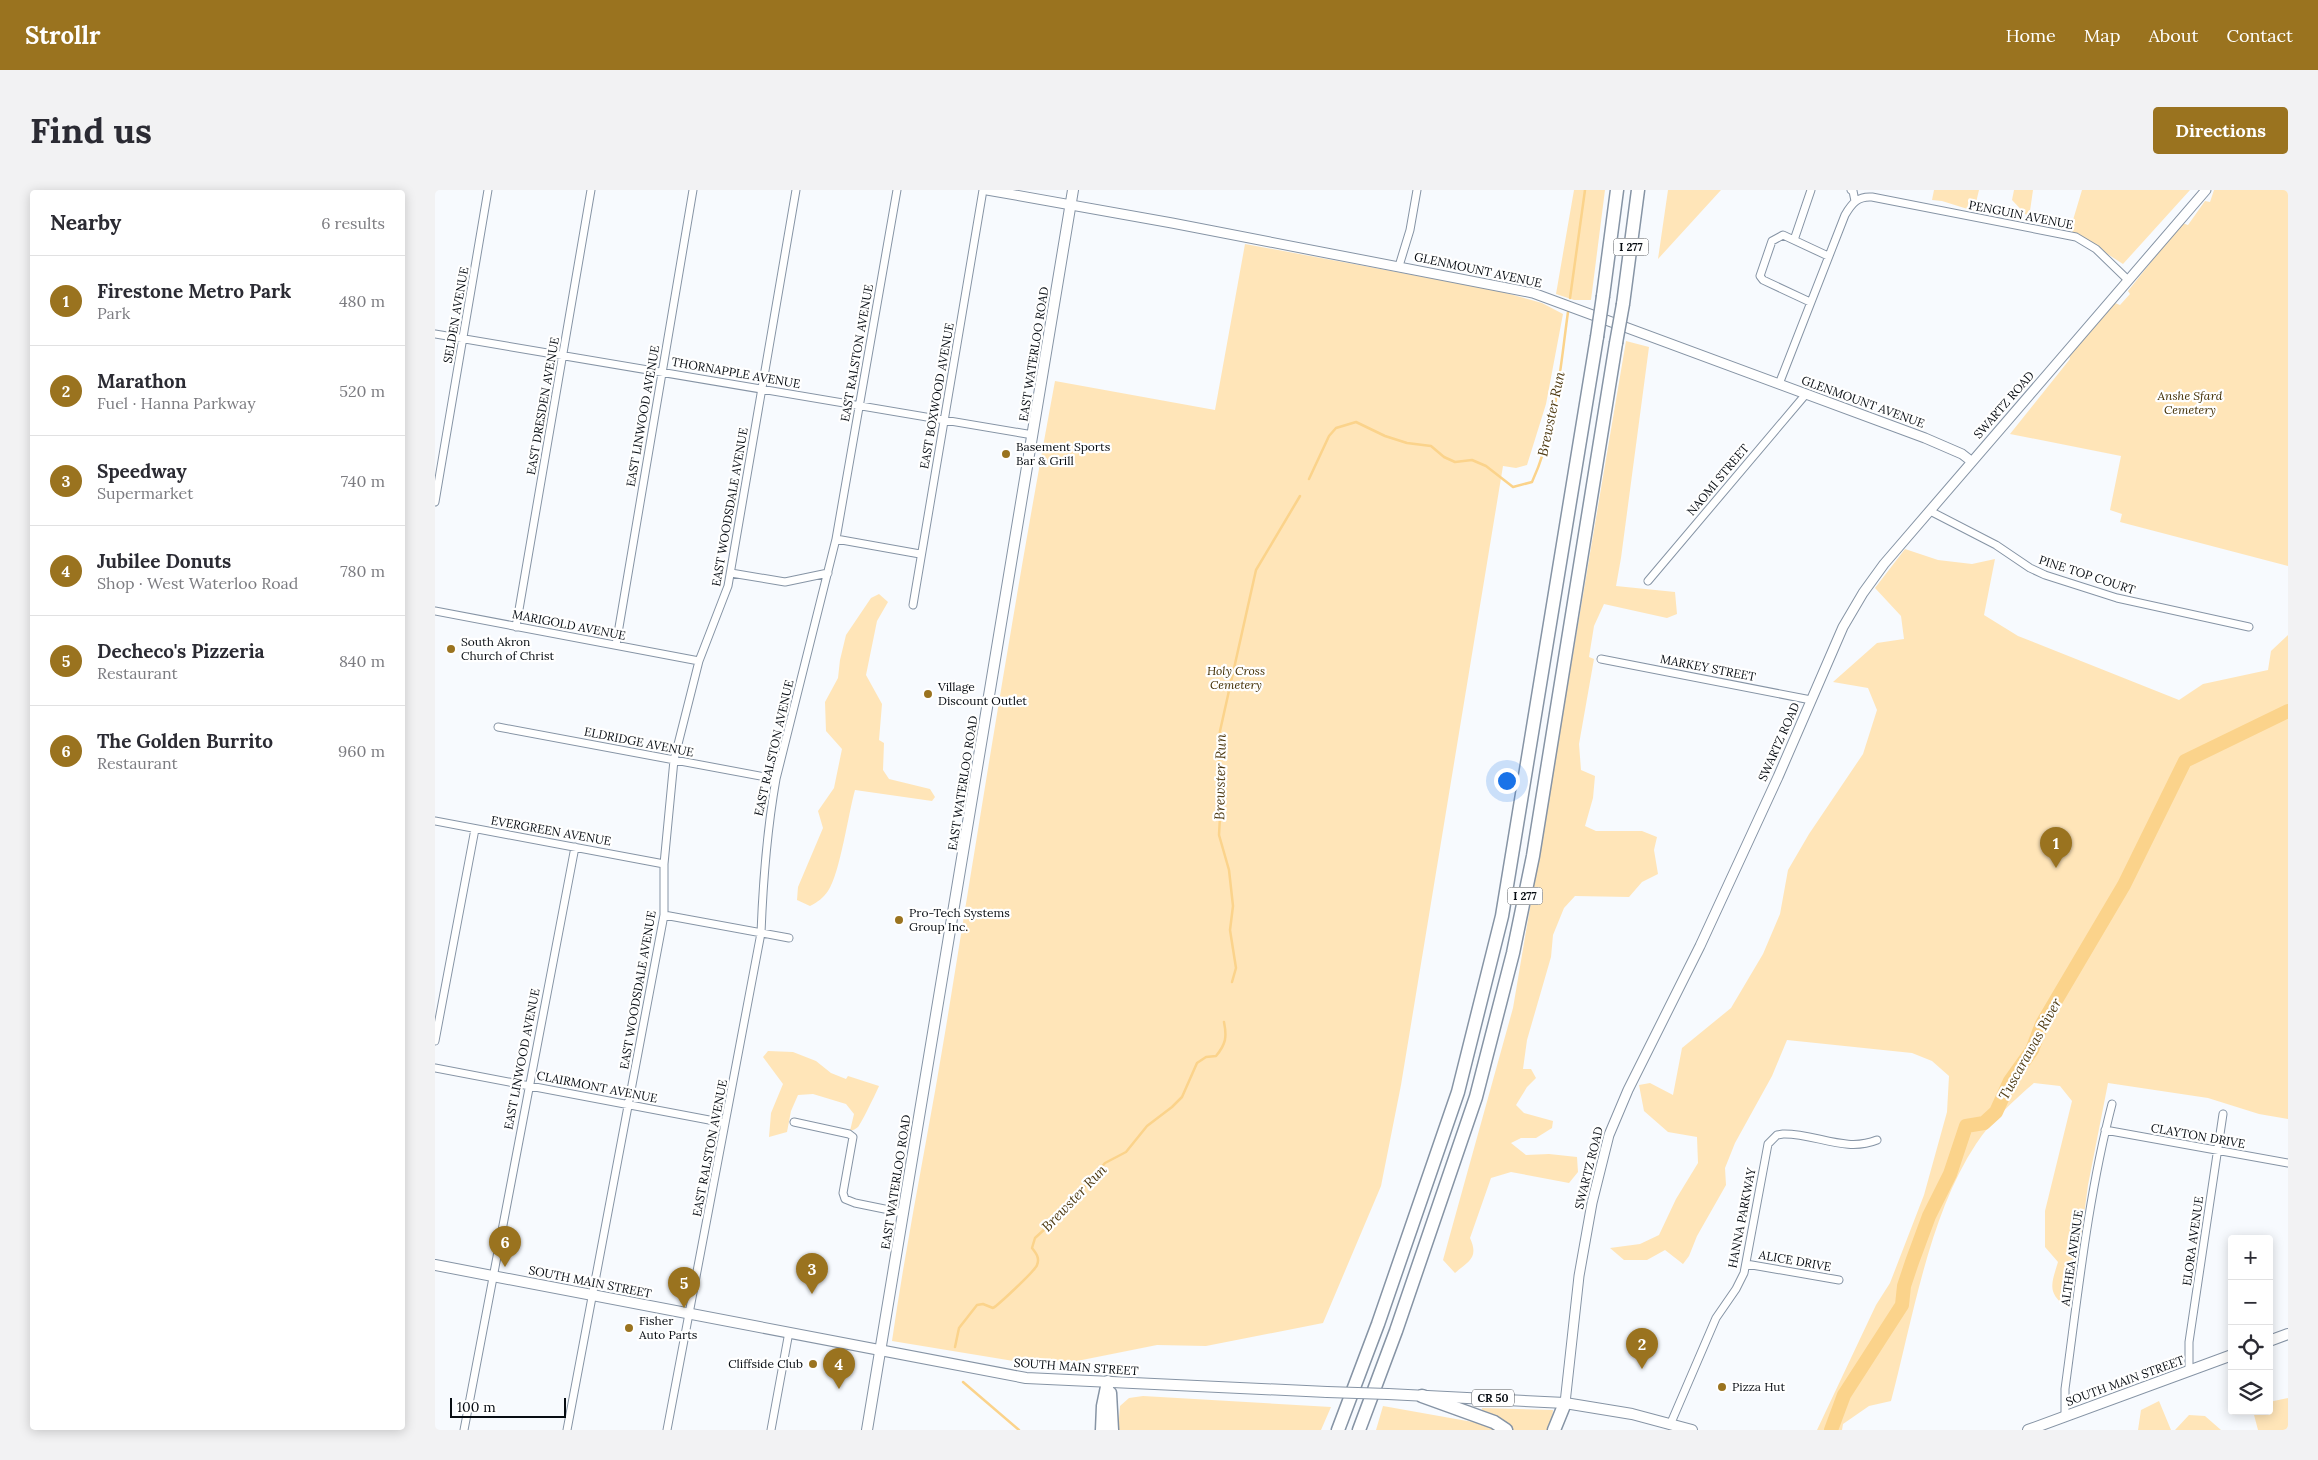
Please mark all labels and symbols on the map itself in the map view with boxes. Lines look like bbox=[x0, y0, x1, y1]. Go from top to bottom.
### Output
street label: PENGUIN AVENUE bbox=[1968, 197, 2075, 232]
road number: I 277 bbox=[1613, 238, 1649, 256]
street label: GLENMOUNT AVENUE bbox=[1413, 249, 1543, 290]
street label: SELDEN AVENUE bbox=[440, 265, 471, 364]
street label: EAST RALSTON AVENUE bbox=[837, 283, 876, 423]
street label: EAST WATERLOO ROAD bbox=[1015, 285, 1052, 422]
street label: EAST BOXWOOD AVENUE bbox=[916, 322, 957, 470]
street label: EAST DRESDEN AVENUE bbox=[523, 336, 562, 476]
street label: EAST LINWOOD AVENUE bbox=[623, 344, 662, 488]
street label: THORNAPPLE AVENUE bbox=[671, 354, 802, 391]
street label: SWARTZ ROAD bbox=[1970, 368, 2037, 442]
water label: Brewster Run bbox=[1533, 370, 1569, 458]
street label: GLENMOUNT AVENUE bbox=[1799, 372, 1927, 431]
park label: Anshe Sfard Cemetery bbox=[2157, 388, 2223, 417]
street label: EAST WOODSDALE AVENUE bbox=[708, 426, 751, 587]
place label: Basement Sports Bar & Grill bbox=[1016, 439, 1111, 468]
street label: NAOMI STREET bbox=[1683, 441, 1752, 519]
marker: Basement Sports Bar & Grill bbox=[1000, 448, 1012, 460]
street label: PINE TOP COURT bbox=[2037, 552, 2138, 597]
street label: MARIGOLD AVENUE bbox=[511, 606, 627, 643]
place label: South Akron Church of Christ bbox=[461, 634, 554, 663]
marker: South Akron Church of Christ bbox=[445, 643, 457, 655]
street label: MARKEY STREET bbox=[1659, 651, 1758, 684]
park label: Holy Cross Cemetery bbox=[1207, 663, 1265, 692]
street label: EAST RALSTON AVENUE bbox=[751, 678, 796, 817]
place label: Village Discount Outlet bbox=[937, 679, 1027, 708]
marker: Village Discount Outlet bbox=[922, 688, 934, 700]
street label: SWARTZ ROAD bbox=[1754, 700, 1803, 784]
street label: EAST WATERLOO ROAD bbox=[944, 714, 981, 851]
street label: ELDRIDGE AVENUE bbox=[583, 724, 695, 760]
water label: Brewster Run bbox=[1210, 733, 1230, 820]
your location bbox=[1494, 768, 1520, 794]
street label: EVERGREEN AVENUE bbox=[490, 813, 613, 849]
pin: 1 bbox=[2040, 827, 2072, 868]
road number: I 277 bbox=[1507, 888, 1543, 904]
place label: Pro-Tech Systems Group Inc. bbox=[909, 905, 1010, 934]
street label: EAST WOODSDALE AVENUE bbox=[616, 909, 659, 1070]
marker: Pro-Tech Systems Group Inc. bbox=[893, 914, 905, 926]
street label: EAST LINWOOD AVENUE bbox=[500, 987, 543, 1131]
water label: Tuscarawas River bbox=[1995, 994, 2066, 1103]
street label: CLAIRMONT AVENUE bbox=[535, 1067, 659, 1106]
street label: EAST RALSTON AVENUE bbox=[689, 1078, 730, 1218]
street label: EAST WATERLOO ROAD bbox=[877, 1113, 914, 1250]
street label: CLAYTON DRIVE bbox=[2150, 1120, 2246, 1151]
street label: SWARTZ ROAD bbox=[1571, 1125, 1606, 1211]
water label: Brewster Run bbox=[1038, 1160, 1111, 1235]
street label: HANNA PARKWAY bbox=[1724, 1166, 1759, 1269]
street label: ELORA AVENUE bbox=[2179, 1195, 2206, 1287]
street label: ALTHEA AVENUE bbox=[2057, 1209, 2086, 1308]
pin: 6 bbox=[489, 1226, 521, 1267]
street label: ALICE DRIVE bbox=[1757, 1247, 1832, 1274]
pin: 3 bbox=[796, 1253, 828, 1294]
street label: SOUTH MAIN STREET bbox=[527, 1262, 653, 1301]
pin: 5 bbox=[668, 1267, 700, 1308]
place label: Fisher Auto Parts bbox=[638, 1313, 698, 1342]
marker: Fisher Auto Parts bbox=[623, 1322, 635, 1334]
pin: 2 bbox=[1626, 1328, 1658, 1369]
pin: 4 bbox=[823, 1348, 855, 1389]
street label: SOUTH MAIN STREET bbox=[2064, 1352, 2186, 1409]
street label: SOUTH MAIN STREET bbox=[1013, 1355, 1139, 1378]
place label: Cliffside Club bbox=[728, 1356, 803, 1371]
marker: Cliffside Club bbox=[807, 1358, 819, 1370]
place label: Pizza Hut bbox=[1732, 1379, 1785, 1394]
marker: Pizza Hut bbox=[1716, 1381, 1728, 1393]
road number: CR 50 bbox=[1472, 1390, 1514, 1406]
scale bar bbox=[450, 1395, 566, 1418]

